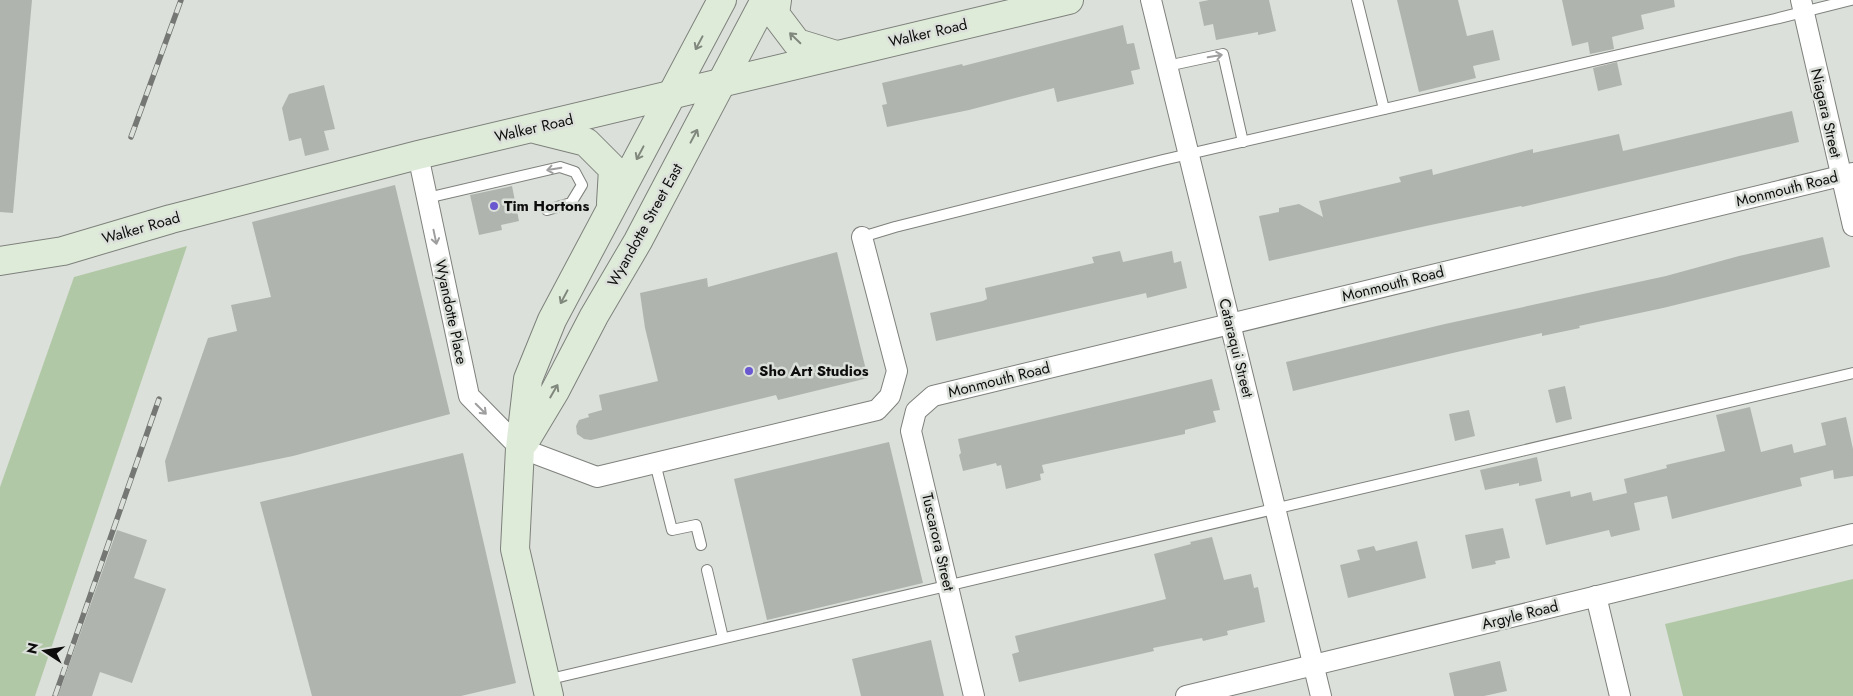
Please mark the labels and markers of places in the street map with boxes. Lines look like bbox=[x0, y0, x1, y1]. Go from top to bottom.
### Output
place label: Tim Hortons bbox=[504, 195, 589, 217]
marker: Tim Hortons bbox=[488, 200, 500, 212]
place label: Sho Art Studios bbox=[759, 360, 869, 382]
marker: Sho Art Studios bbox=[743, 365, 755, 377]

